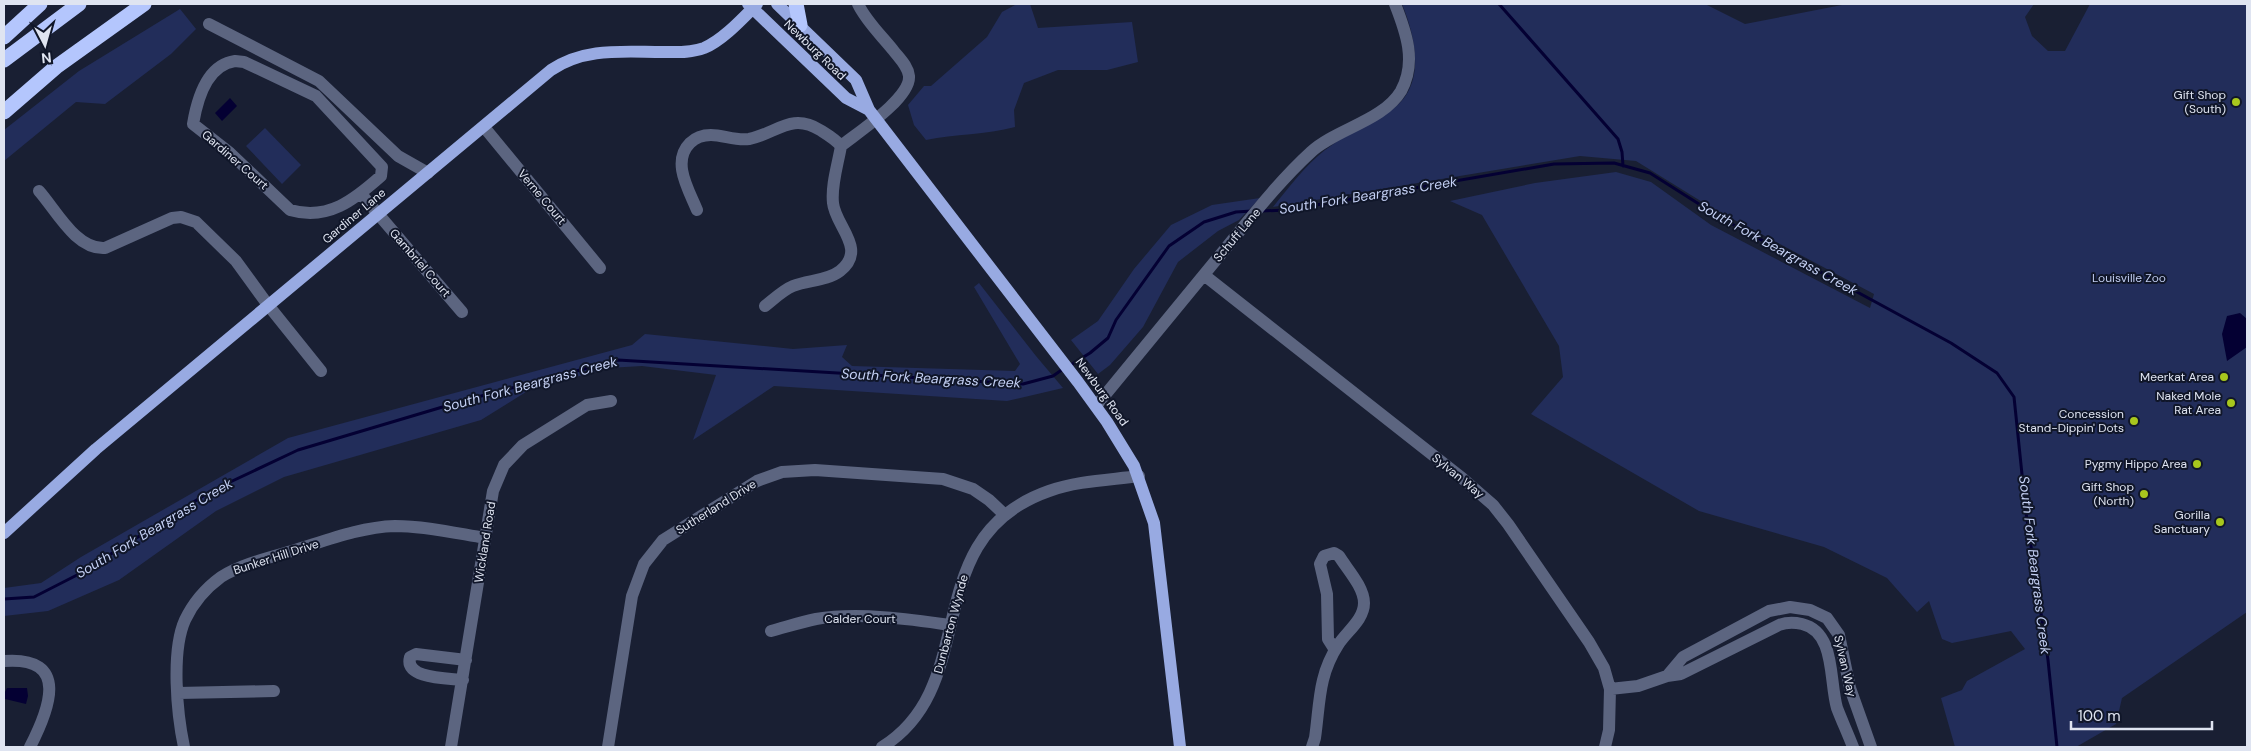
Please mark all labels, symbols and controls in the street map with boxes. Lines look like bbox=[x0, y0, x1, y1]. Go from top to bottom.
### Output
street label: Newburg Road bbox=[780, 16, 850, 84]
north arrow bbox=[20, 20, 70, 70]
text: N bbox=[40, 48, 52, 67]
place label: Gift Shop (South) bbox=[2174, 87, 2226, 117]
marker: Gift Shop (South) bbox=[2230, 96, 2242, 108]
street label: Gardiner Court bbox=[198, 127, 272, 194]
street label: Verne Court bbox=[514, 166, 570, 228]
water label: South Fork Beargrass Creek bbox=[1278, 172, 1459, 218]
street label: Gardiner Lane bbox=[319, 185, 389, 247]
water label: South Fork Beargrass Creek bbox=[1695, 197, 1862, 300]
street label: Schuff Lane bbox=[1210, 205, 1264, 265]
street label: Gambriel Court bbox=[386, 225, 454, 301]
park label: Louisville Zoo bbox=[2092, 270, 2166, 286]
water label: South Fork Beargrass Creek bbox=[441, 352, 620, 416]
street label: Newburg Road bbox=[1072, 355, 1132, 429]
water label: South Fork Beargrass Creek bbox=[841, 364, 1022, 392]
place label: Meerkat Area bbox=[2140, 369, 2214, 385]
marker: Meerkat Area bbox=[2218, 371, 2230, 383]
place label: Naked Mole Rat Area bbox=[2156, 388, 2221, 418]
marker: Naked Mole Rat Area bbox=[2225, 397, 2237, 409]
place label: Concession Stand-Dippin' Dots bbox=[2019, 406, 2124, 436]
marker: Concession Stand-Dippin' Dots bbox=[2128, 415, 2140, 427]
street label: Sylvan Way bbox=[1428, 450, 1488, 502]
place label: Pygmy Hippo Area bbox=[2085, 456, 2187, 472]
marker: Pygmy Hippo Area bbox=[2191, 458, 2203, 470]
water label: South Fork Beargrass Creek bbox=[72, 474, 236, 582]
water label: South Fork Beargrass Creek bbox=[2015, 475, 2055, 656]
street label: Sutherland Drive bbox=[673, 476, 759, 538]
place label: Gift Shop (North) bbox=[2082, 479, 2134, 509]
marker: Gift Shop (North) bbox=[2138, 488, 2150, 500]
street label: Wickland Road bbox=[471, 500, 499, 584]
place label: Gorilla Sanctuary bbox=[2154, 507, 2210, 537]
marker: Gorilla Sanctuary bbox=[2214, 516, 2226, 528]
street label: Bunker Hill Drive bbox=[231, 536, 321, 578]
street label: Dunbarton Wynde bbox=[930, 573, 972, 675]
street label: Calder Court bbox=[824, 611, 896, 627]
street label: Sylvan Way bbox=[1830, 634, 1860, 699]
scale bar bbox=[2071, 698, 2212, 730]
text: 100 m bbox=[2078, 706, 2121, 726]

